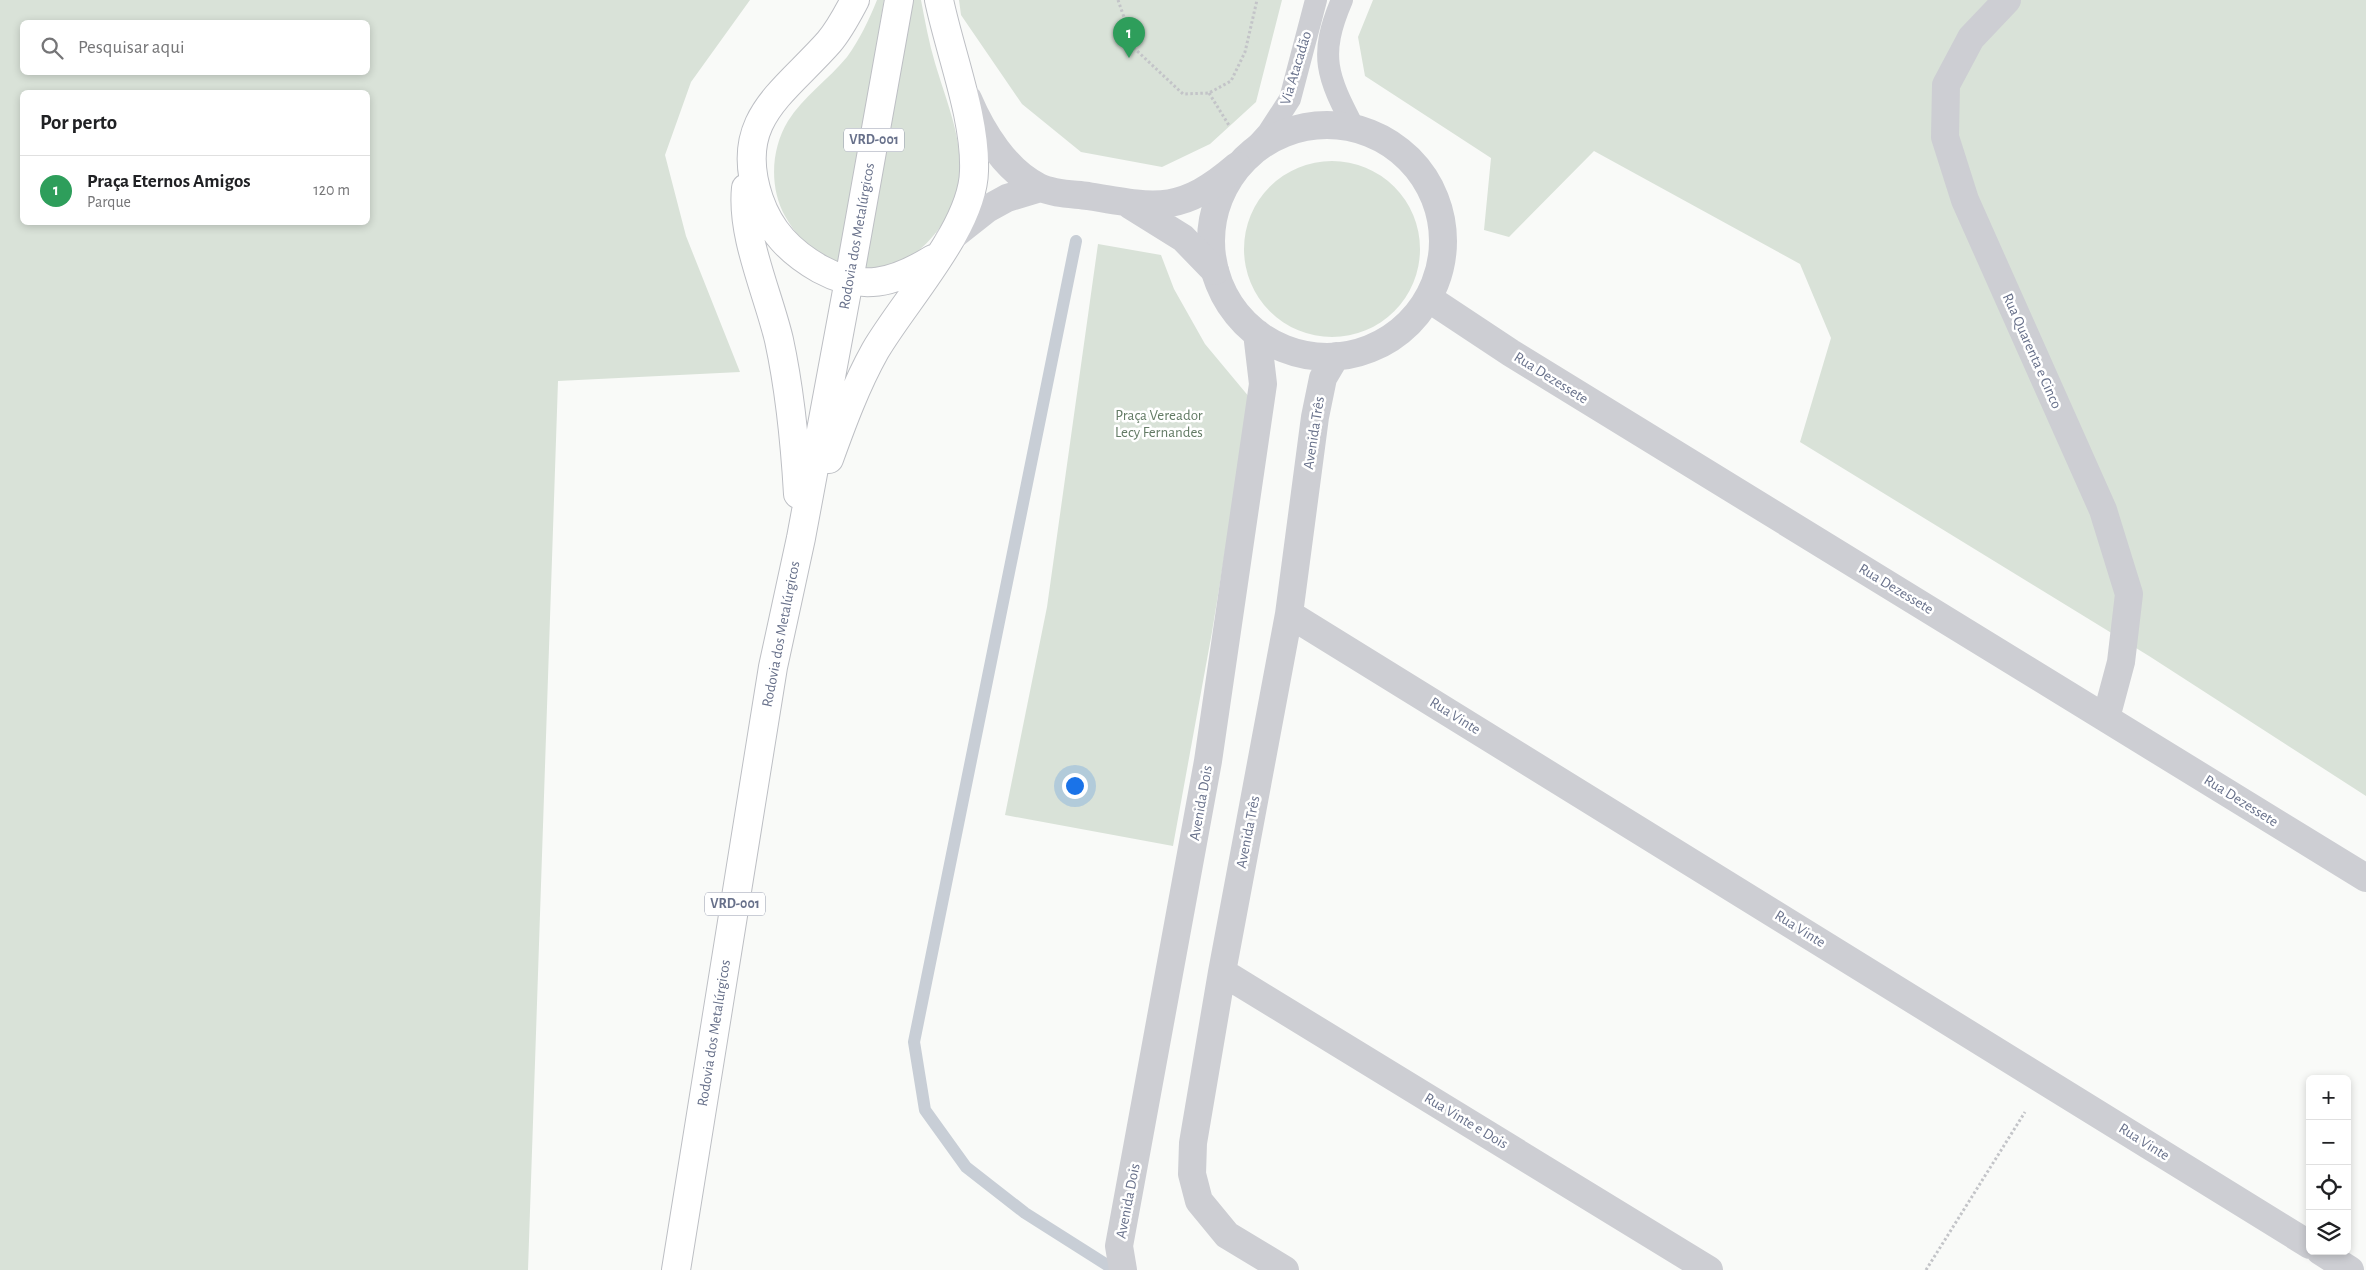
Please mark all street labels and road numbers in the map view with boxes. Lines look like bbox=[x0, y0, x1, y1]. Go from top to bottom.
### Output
street label: Via Atacadão bbox=[1278, 29, 1314, 107]
road number: VRD-001 bbox=[844, 128, 904, 152]
street label: Rodovia dos Metalúrgicos bbox=[837, 162, 877, 310]
street label: Rua Quarenta e Cinco bbox=[2000, 291, 2064, 411]
street label: Rua Dezessete bbox=[1511, 349, 1591, 407]
street label: Avenida Três bbox=[1301, 395, 1327, 471]
street label: Rodovia dos Metalúrgicos bbox=[759, 560, 803, 708]
street label: Rua Dezessete bbox=[1856, 561, 1936, 617]
street label: Rua Vinte bbox=[1427, 695, 1483, 737]
street label: Avenida Dois bbox=[1187, 764, 1215, 842]
street label: Rua Dezessete bbox=[2201, 772, 2281, 830]
street label: Avenida Três bbox=[1234, 794, 1262, 870]
road number: VRD-001 bbox=[705, 892, 765, 916]
street label: Rua Vinte bbox=[1772, 908, 1828, 950]
street label: Rodovia dos Metalúrgicos bbox=[695, 959, 733, 1107]
street label: Rua Vinte e Dois bbox=[1422, 1090, 1510, 1152]
street label: Rua Vinte bbox=[2116, 1121, 2172, 1163]
street label: Avenida Dois bbox=[1113, 1162, 1143, 1240]

